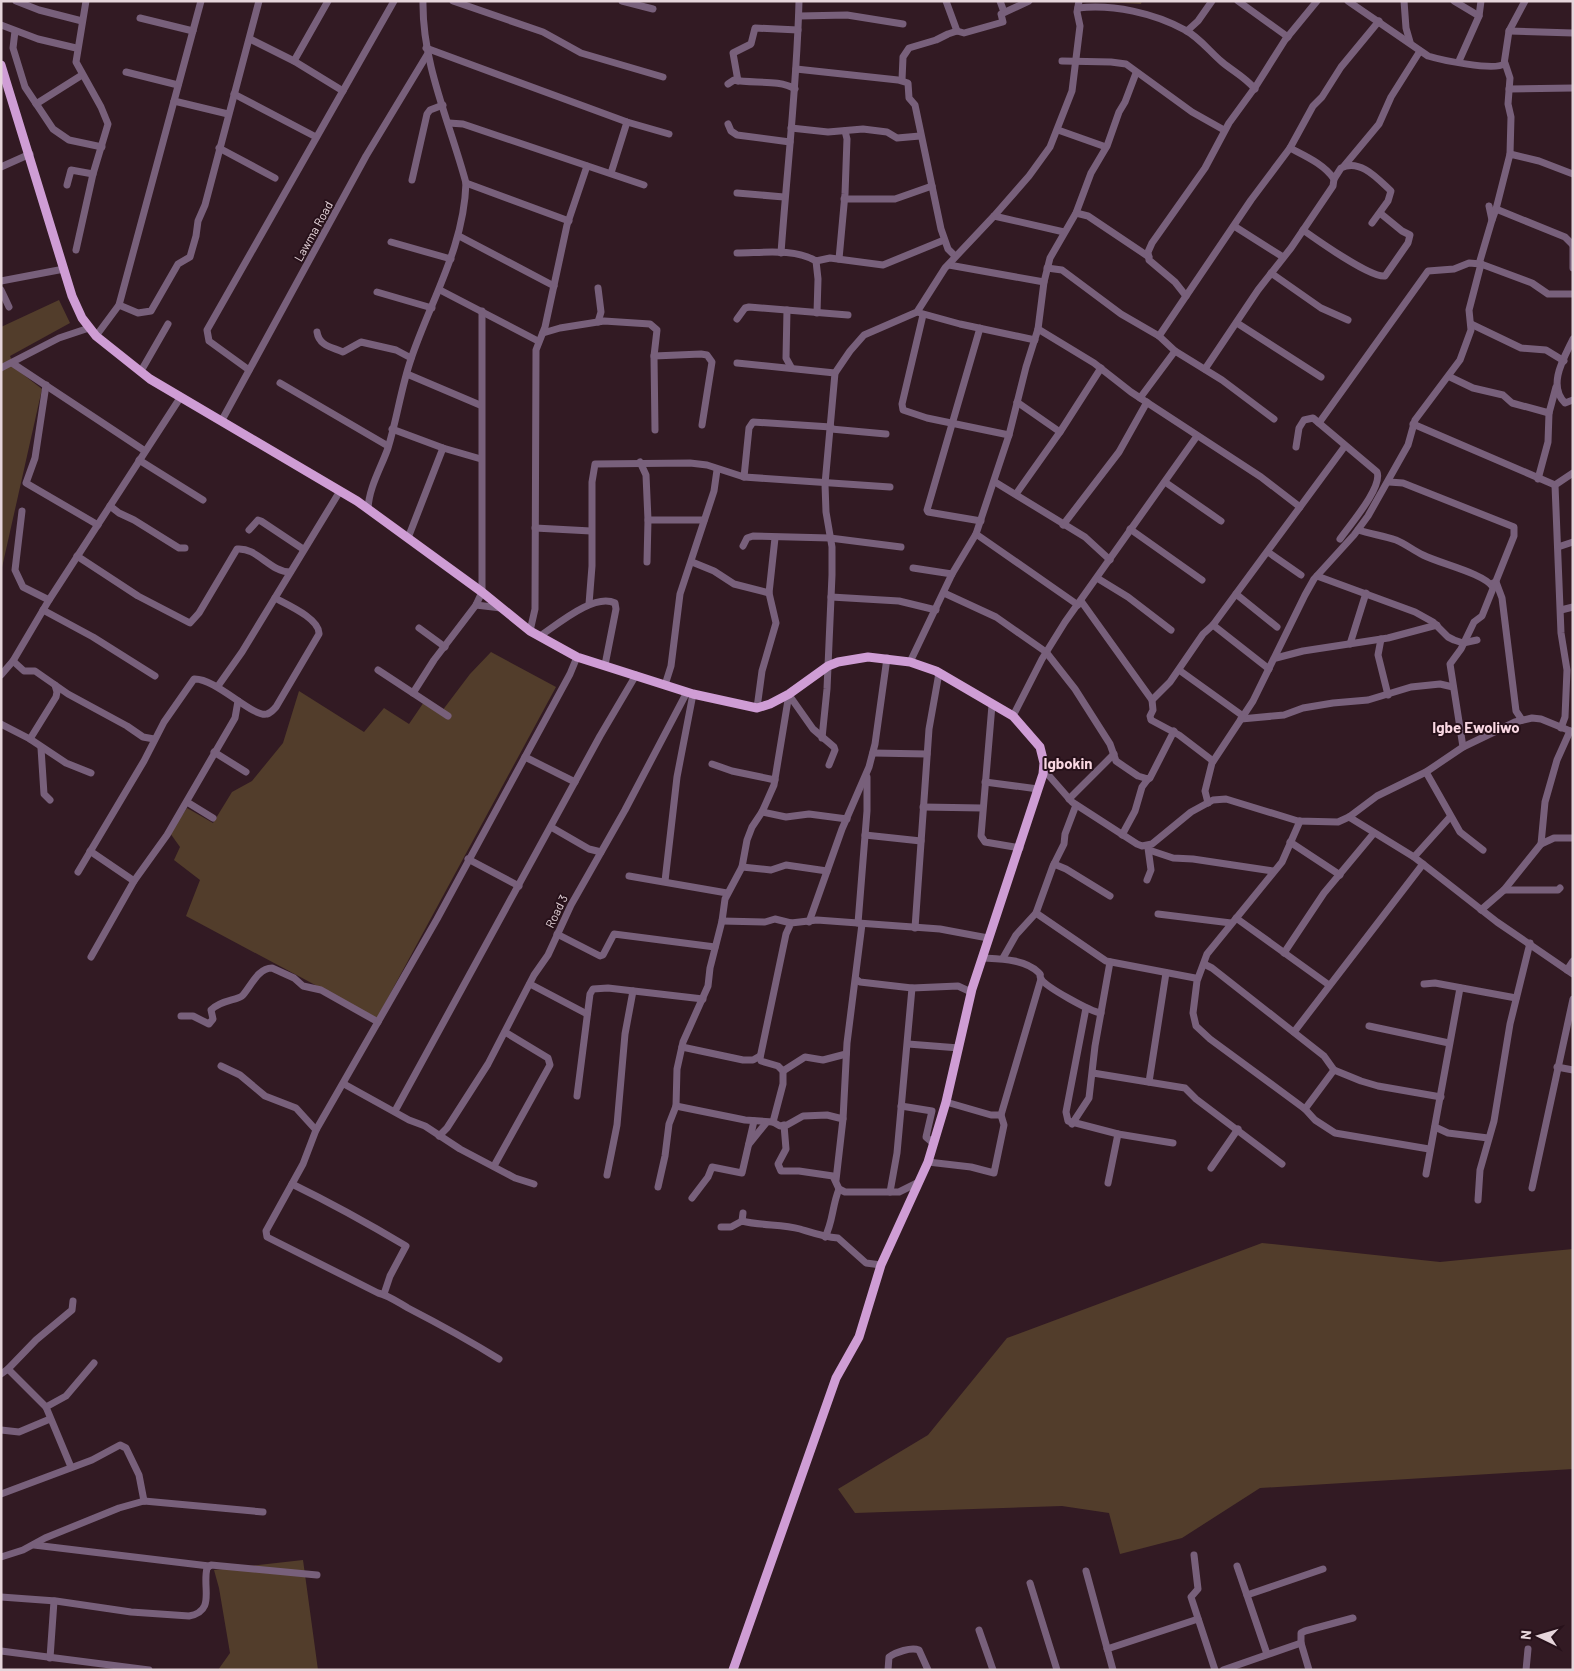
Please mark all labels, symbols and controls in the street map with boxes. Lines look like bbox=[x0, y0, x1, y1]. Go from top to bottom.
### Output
street label: Lawma Road bbox=[291, 199, 335, 263]
district label: Igbe Ewoliwo bbox=[1432, 718, 1520, 736]
district label: Igbokin bbox=[1043, 754, 1093, 772]
street label: Road 3 bbox=[542, 892, 570, 930]
north arrow bbox=[1514, 1611, 1564, 1661]
text: N bbox=[1517, 1629, 1534, 1640]

